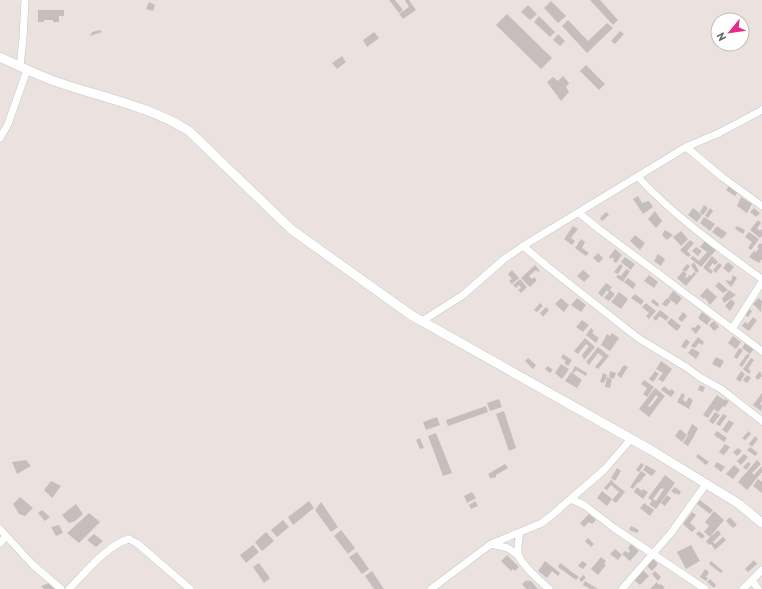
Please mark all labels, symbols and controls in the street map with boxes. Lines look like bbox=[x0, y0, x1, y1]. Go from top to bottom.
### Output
north arrow bbox=[710, 12, 750, 52]
text: N bbox=[713, 30, 729, 43]

